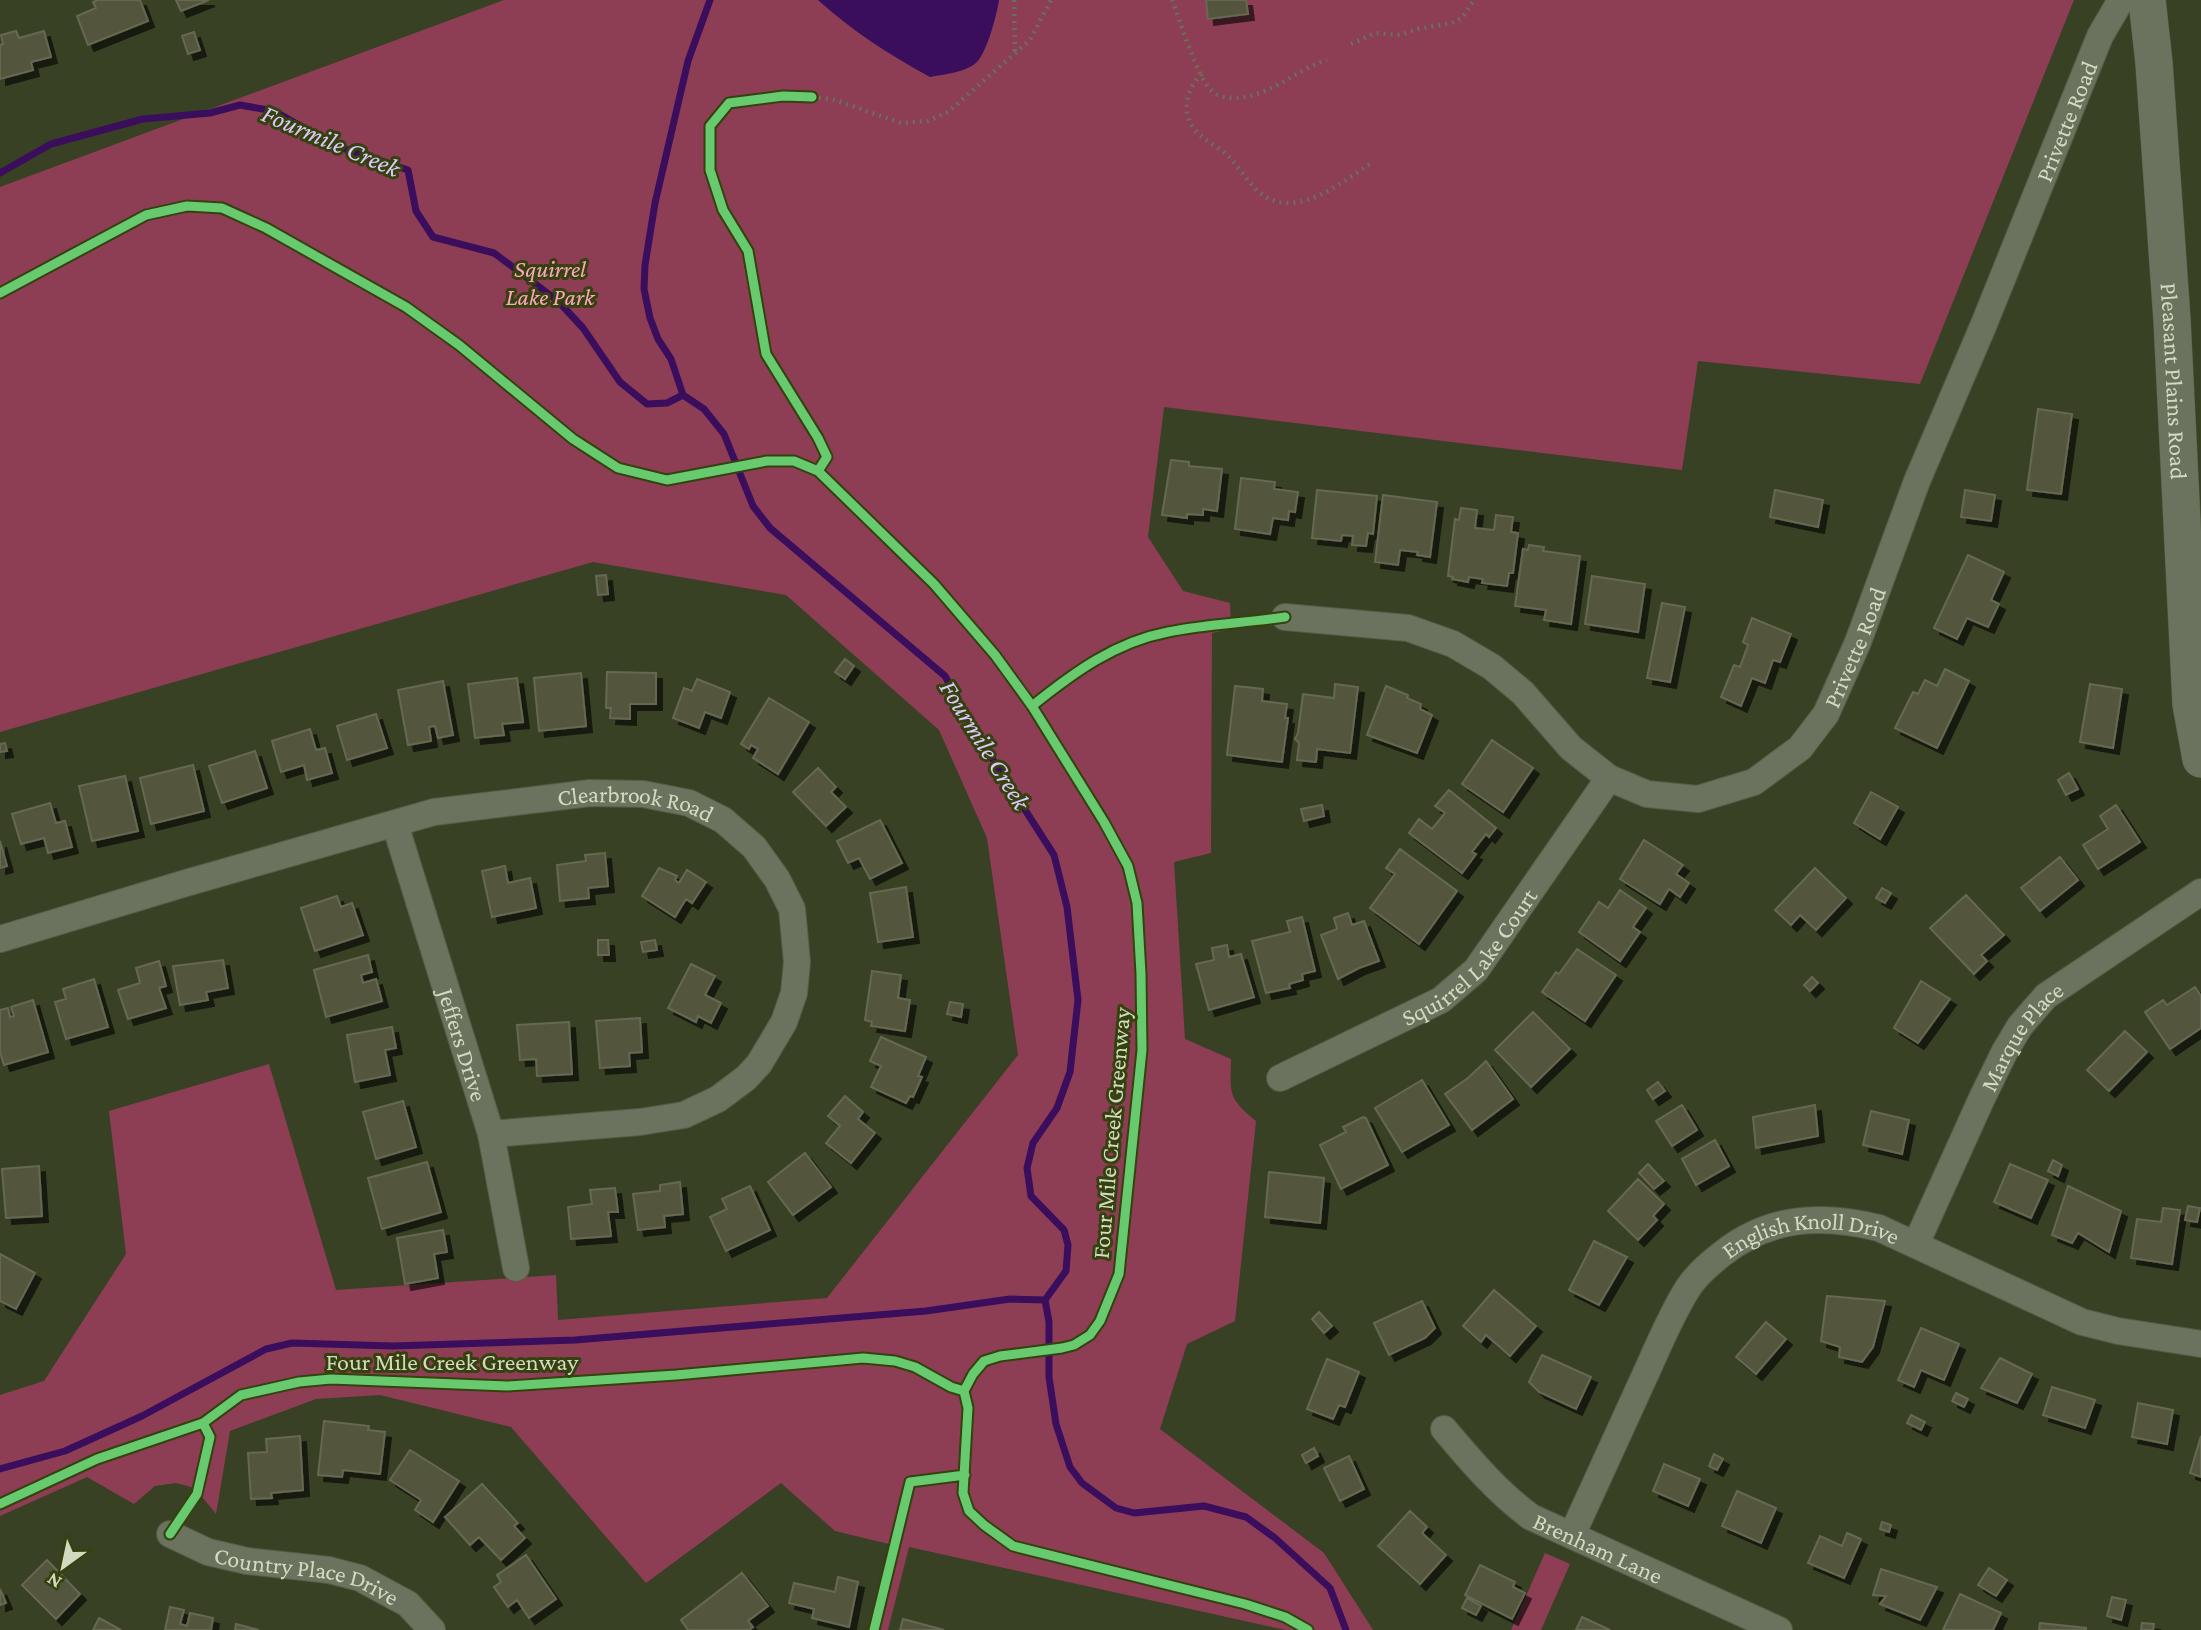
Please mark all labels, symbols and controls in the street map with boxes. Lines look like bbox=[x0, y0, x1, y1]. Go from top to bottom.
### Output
street label: Privette Road bbox=[2029, 57, 2102, 185]
water label: Fourmile Creek bbox=[257, 99, 406, 184]
park label: Squirrel Lake Park bbox=[506, 255, 596, 310]
street label: Pleasant Plains Road bbox=[2156, 282, 2193, 480]
street label: Privette Road bbox=[1817, 583, 1891, 711]
water label: Fourmile Creek bbox=[934, 675, 1037, 817]
street label: Clearbrook Road bbox=[556, 779, 719, 827]
street label: Squirrel Lake Court bbox=[1397, 882, 1543, 1031]
street label: Marque Place bbox=[1974, 975, 2068, 1096]
street label: Jeffers Drive bbox=[433, 983, 494, 1104]
street label: Four Mile Creek Greenway bbox=[1087, 1005, 1136, 1260]
street label: English Knoll Drive bbox=[1716, 1206, 1904, 1263]
street label: Four Mile Creek Greenway bbox=[326, 1348, 579, 1375]
street label: Brenham Lane bbox=[1530, 1507, 1667, 1589]
north arrow bbox=[28, 1532, 98, 1602]
street label: Country Place Drive bbox=[212, 1540, 404, 1610]
text: N bbox=[43, 1568, 65, 1593]

